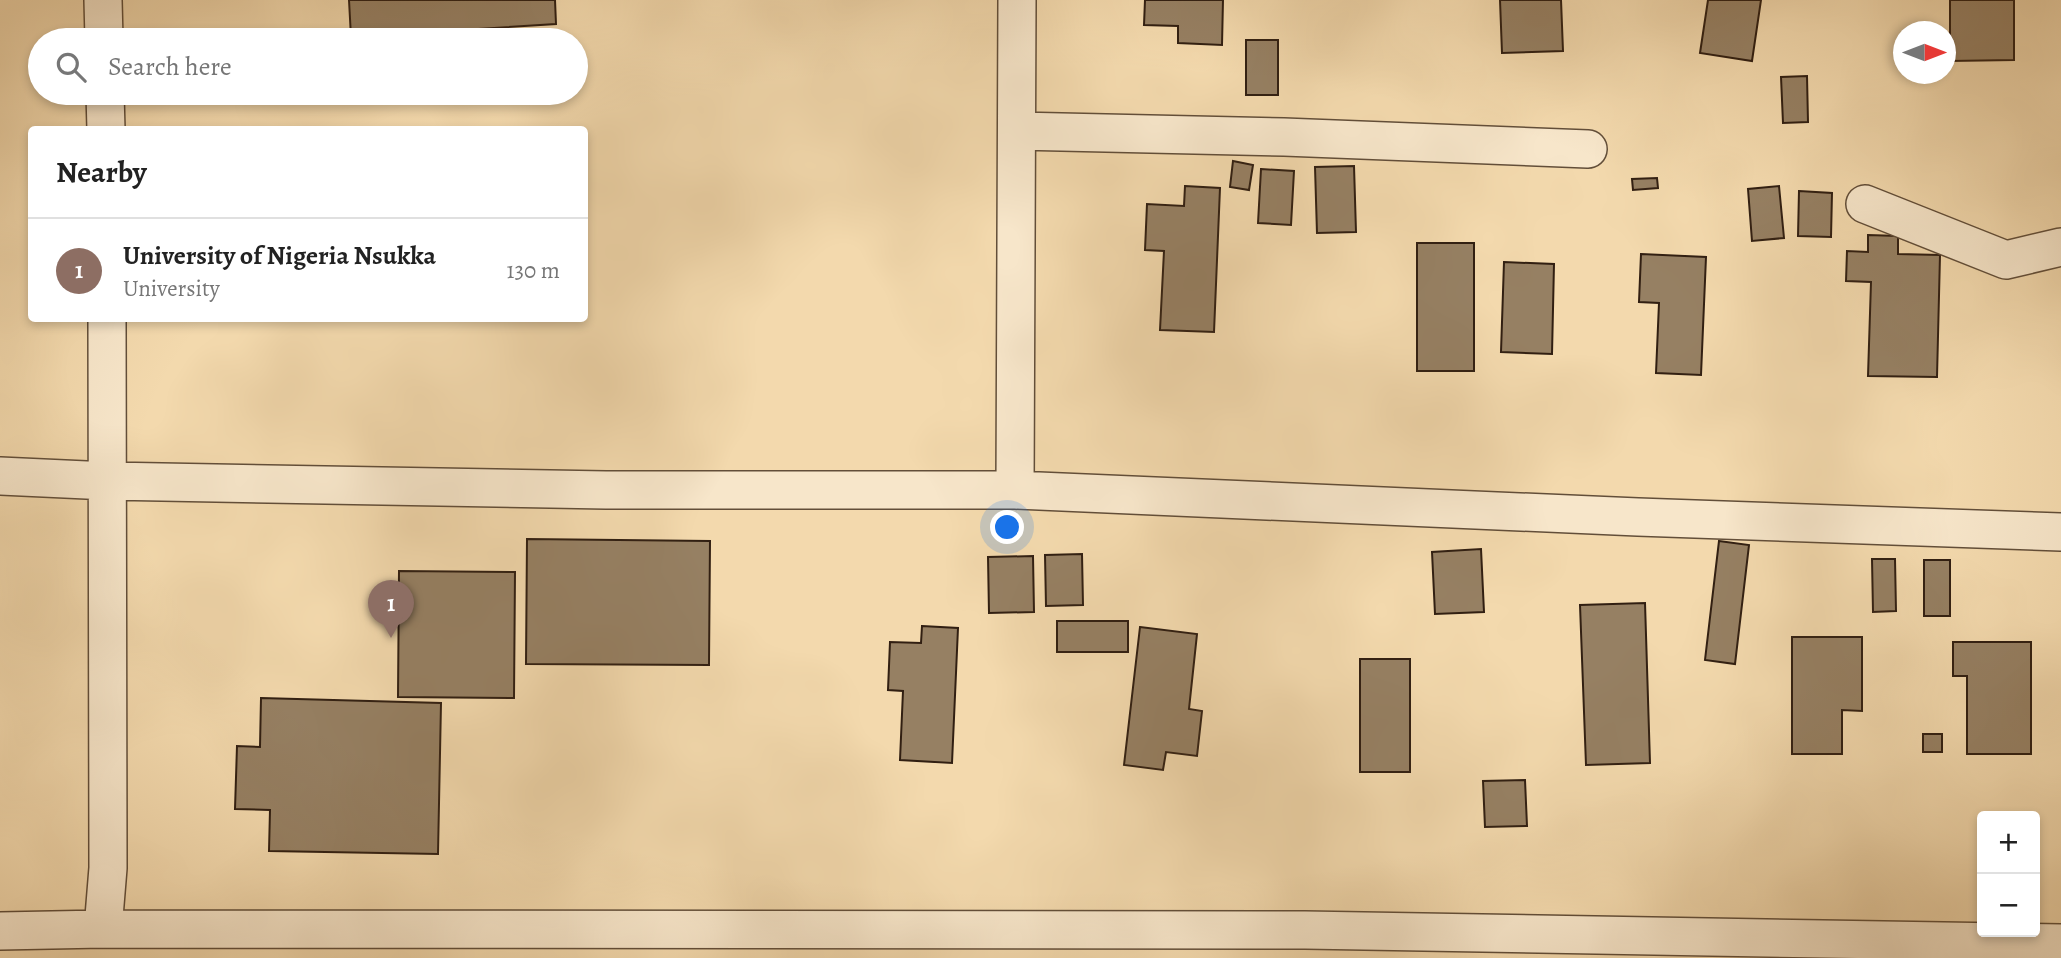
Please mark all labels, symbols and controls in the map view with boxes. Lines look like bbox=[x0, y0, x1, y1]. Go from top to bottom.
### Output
north arrow bbox=[1893, 21, 1956, 84]
search box bbox=[28, 28, 588, 105]
icon: search bbox=[52, 48, 90, 86]
text: Search here bbox=[108, 49, 232, 84]
text: Nearby bbox=[56, 152, 147, 192]
text: University of Nigeria Nsukka bbox=[123, 238, 436, 273]
text: 1 bbox=[75, 255, 83, 286]
text: 130 m bbox=[507, 255, 560, 286]
text: University bbox=[123, 273, 220, 304]
your location bbox=[990, 510, 1024, 544]
pin: 1 bbox=[368, 580, 414, 638]
map controls bbox=[1977, 811, 2040, 937]
button: + bbox=[1977, 811, 2040, 874]
button: − bbox=[1977, 874, 2040, 937]

